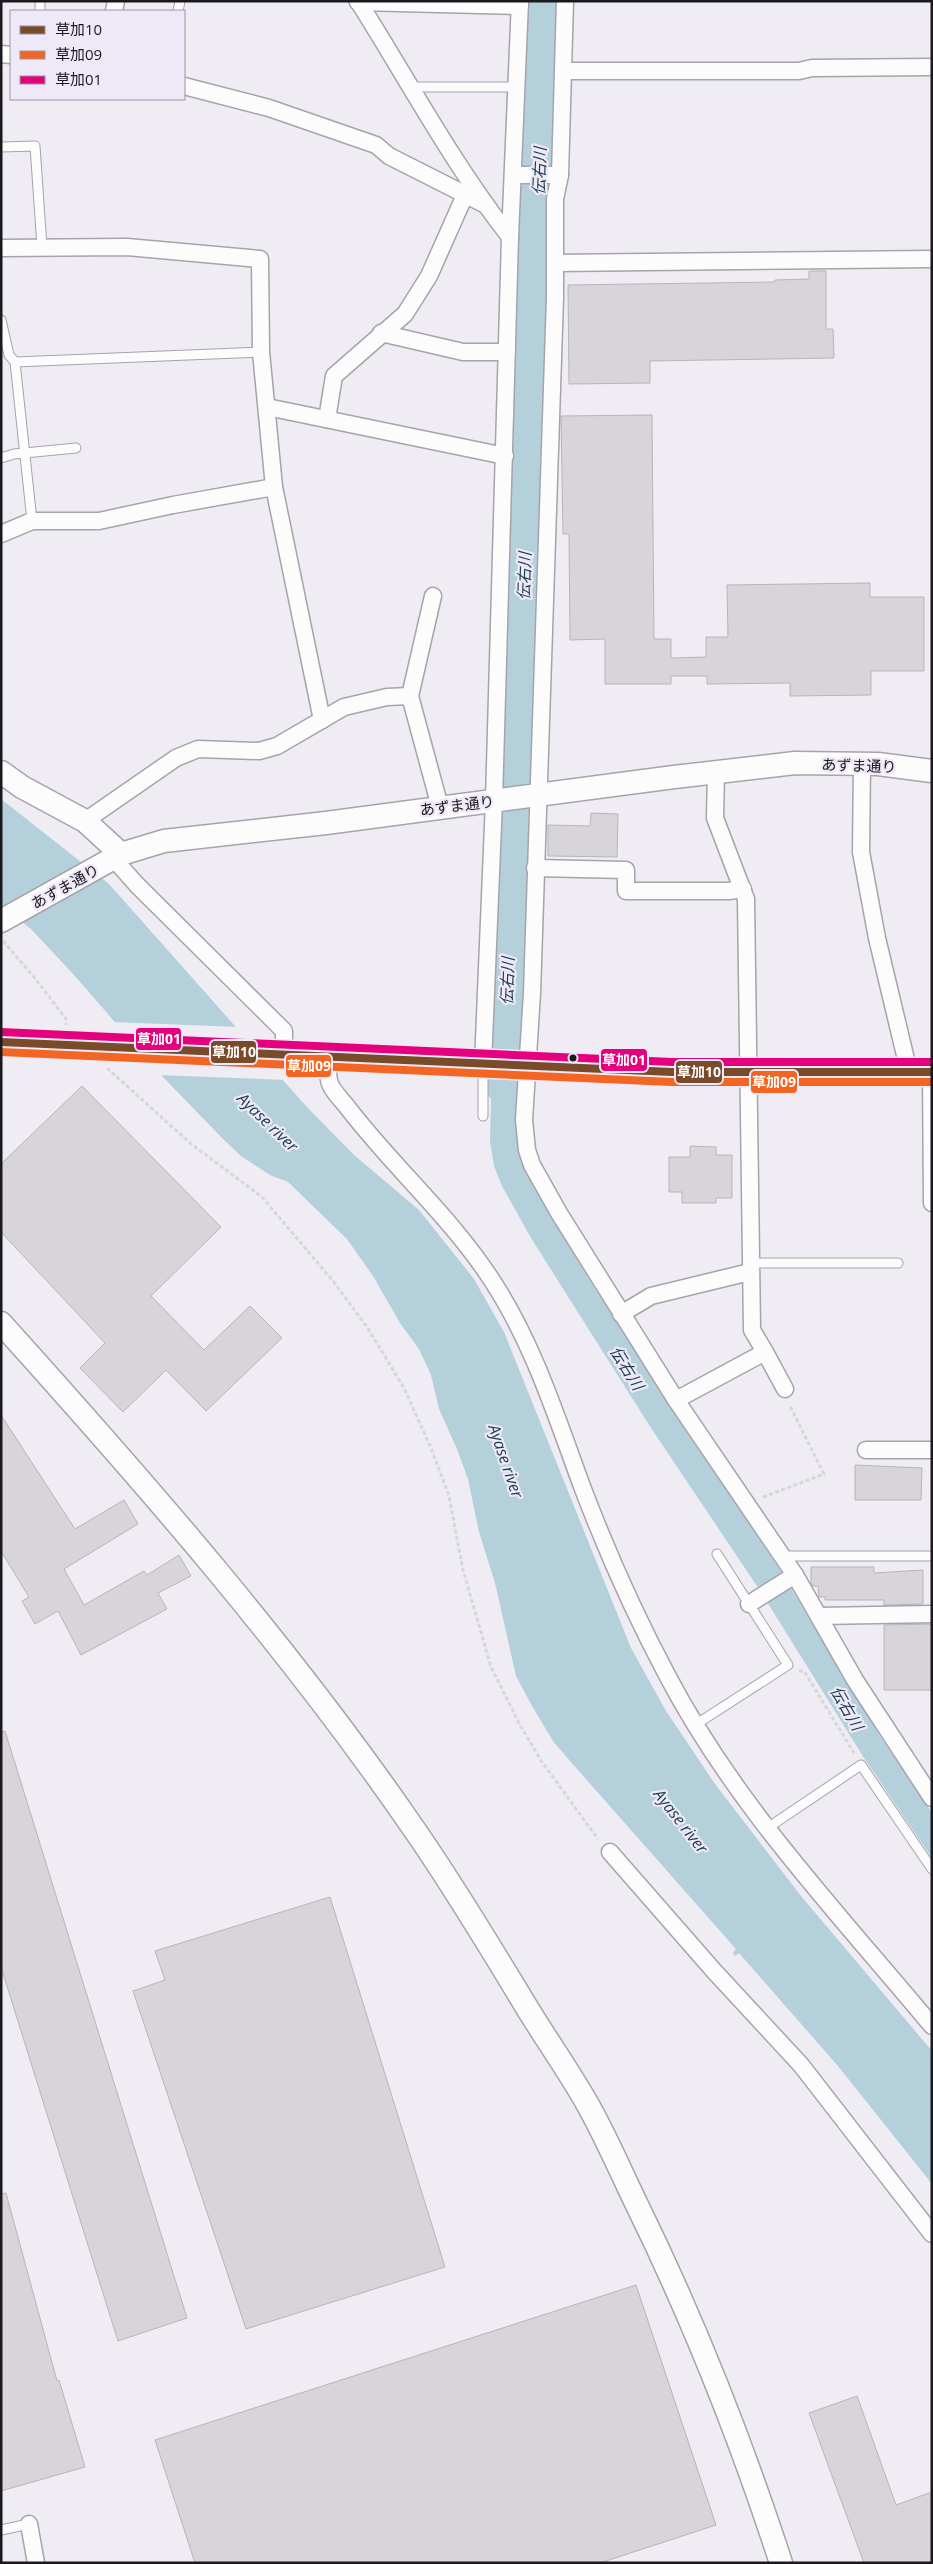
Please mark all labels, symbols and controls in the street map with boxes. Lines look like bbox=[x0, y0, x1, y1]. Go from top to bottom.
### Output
legend bbox=[10, 10, 185, 100]
text: 草加10 bbox=[55, 19, 102, 39]
text: 草加09 bbox=[55, 44, 102, 64]
text: 草加01 bbox=[55, 69, 102, 89]
water label: 伝右川 bbox=[527, 145, 551, 195]
water label: 伝右川 bbox=[512, 550, 536, 600]
street label: あずま通り bbox=[821, 754, 897, 776]
street label: あずま通り bbox=[419, 791, 495, 819]
street label: あずま通り bbox=[27, 859, 103, 913]
water label: 伝右川 bbox=[495, 955, 519, 1005]
line badge: 草加01 bbox=[135, 1027, 182, 1051]
text: 草加01 bbox=[137, 1029, 181, 1048]
line badge: 草加10 bbox=[210, 1040, 257, 1064]
text: 草加10 bbox=[212, 1042, 256, 1061]
line badge: 草加01 bbox=[600, 1048, 648, 1072]
text: 草加01 bbox=[602, 1050, 646, 1069]
unlabelled marker bbox=[568, 1053, 578, 1063]
line badge: 草加09 bbox=[285, 1054, 332, 1078]
text: 草加09 bbox=[287, 1056, 331, 1075]
line badge: 草加10 bbox=[675, 1060, 723, 1084]
text: 草加10 bbox=[677, 1062, 721, 1081]
line badge: 草加09 bbox=[750, 1070, 798, 1094]
text: 草加09 bbox=[752, 1072, 796, 1091]
water label: Ayase river bbox=[232, 1087, 304, 1157]
water label: 伝右川 bbox=[605, 1342, 650, 1396]
water label: Ayase river bbox=[483, 1420, 529, 1501]
water label: 伝右川 bbox=[825, 1682, 870, 1736]
water label: Ayase river bbox=[648, 1783, 714, 1858]

